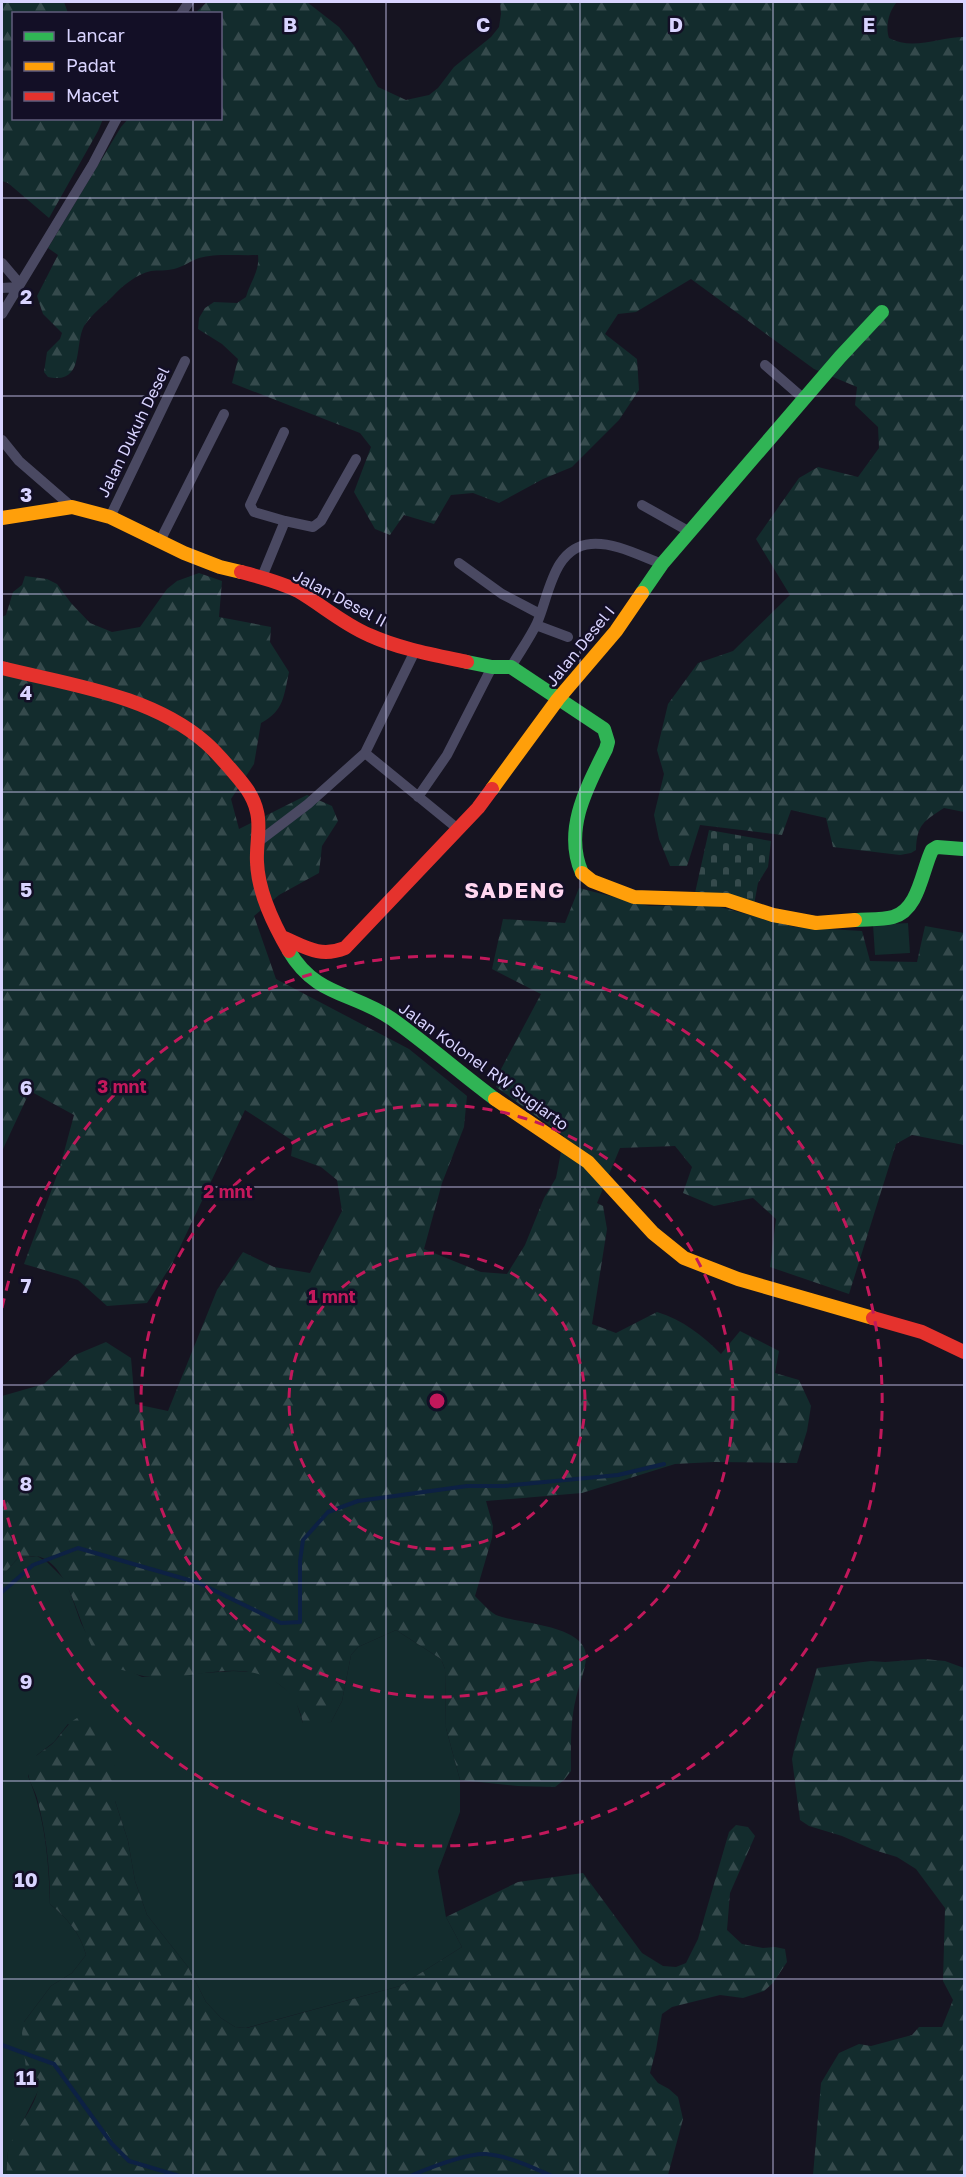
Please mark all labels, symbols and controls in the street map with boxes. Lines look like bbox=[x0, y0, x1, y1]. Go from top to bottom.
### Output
legend bbox=[12, 12, 222, 120]
text: B bbox=[283, 12, 297, 36]
text: C bbox=[476, 12, 490, 36]
text: D bbox=[669, 12, 683, 36]
text: E bbox=[863, 12, 875, 36]
text: Lancar bbox=[66, 24, 125, 46]
text: Padat bbox=[66, 54, 116, 76]
text: Macet bbox=[66, 84, 119, 106]
text: 2 bbox=[20, 284, 32, 308]
street label: Jalan Dukuh Desel bbox=[93, 363, 173, 501]
text: 3 bbox=[20, 482, 32, 506]
street label: Jalan Desel II bbox=[290, 565, 390, 631]
street label: Jalan Desel I bbox=[541, 602, 619, 690]
text: 4 bbox=[20, 680, 32, 704]
district label: SADENG bbox=[464, 876, 566, 903]
text: 5 bbox=[20, 877, 32, 901]
street label: Jalan Kolonel RW Sugiarto bbox=[395, 998, 573, 1134]
text: 6 bbox=[20, 1075, 32, 1099]
text: 3 mnt bbox=[97, 1075, 147, 1097]
text: 2 mnt bbox=[203, 1180, 253, 1202]
text: 7 bbox=[21, 1273, 32, 1297]
text: 1 mnt bbox=[308, 1285, 356, 1307]
centre of rings bbox=[427, 1391, 447, 1411]
text: 8 bbox=[20, 1471, 32, 1495]
text: 9 bbox=[20, 1669, 32, 1693]
text: 10 bbox=[14, 1867, 38, 1891]
text: 11 bbox=[16, 2065, 36, 2089]

